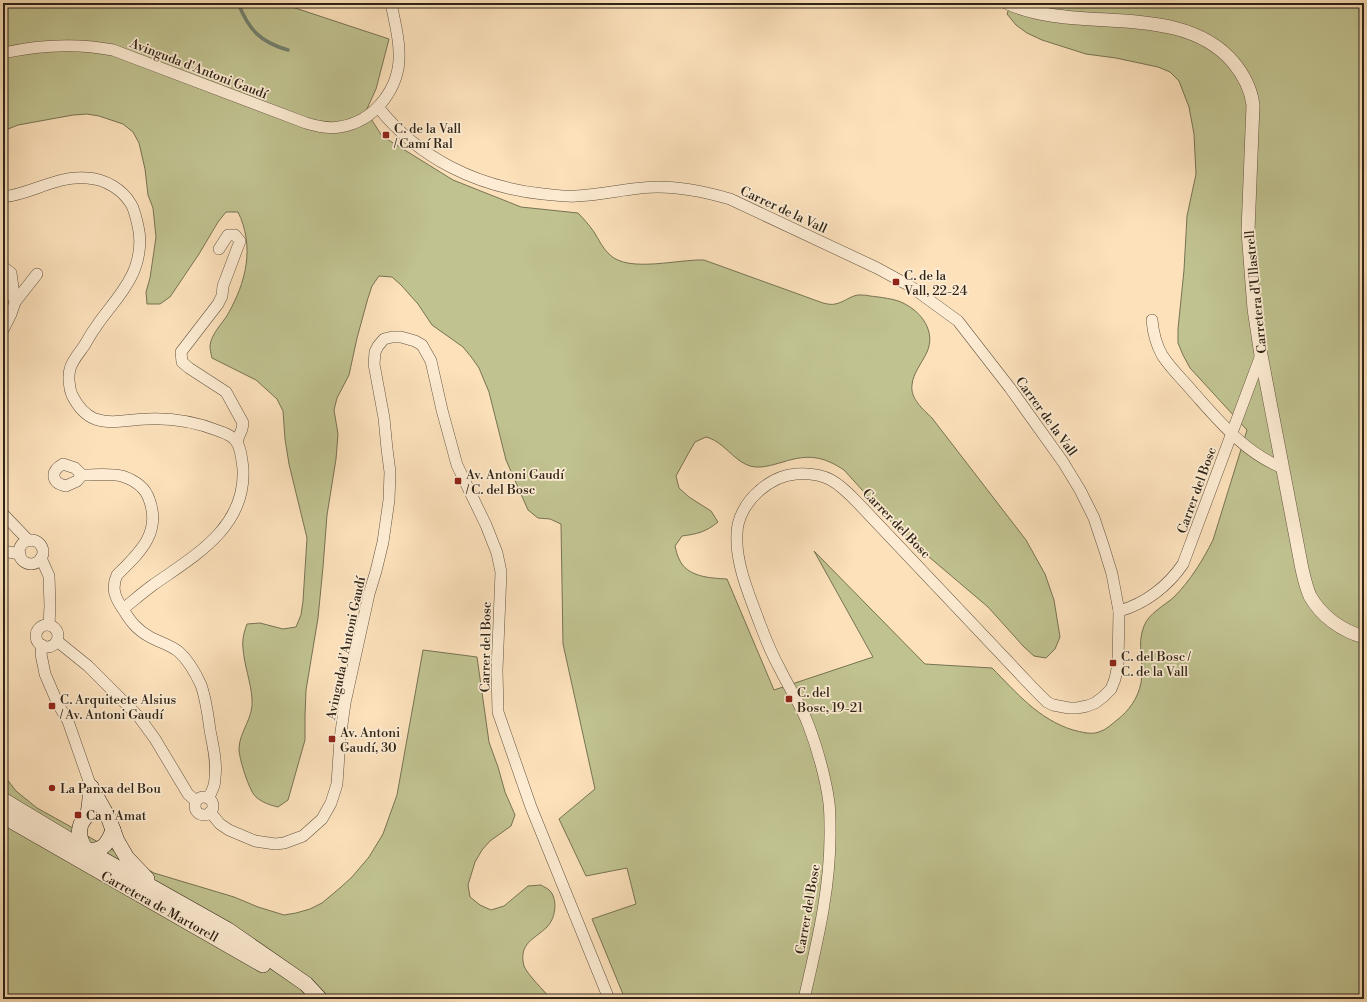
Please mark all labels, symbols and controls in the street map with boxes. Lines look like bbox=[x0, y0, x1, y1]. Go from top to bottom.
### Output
street label: Avinguda d'Antoni Gaudí bbox=[127, 35, 270, 103]
place label: C. de la Vall / Camí Ral bbox=[393, 121, 461, 152]
marker: C. de la Vall / Camí Ral bbox=[381, 130, 391, 140]
street label: Carrer de la Vall bbox=[738, 183, 830, 237]
street label: Carretera d'Ullastrell bbox=[1242, 229, 1270, 354]
place label: C. de la Vall, 22-24 bbox=[903, 268, 968, 299]
marker: C. de la Vall, 22-24 bbox=[891, 277, 901, 287]
street label: Carrer de la Vall bbox=[1012, 374, 1080, 459]
street label: Carrer del Bosc bbox=[1174, 444, 1220, 536]
place label: Av. Antoni Gaudí / C. del Bosc bbox=[465, 467, 565, 498]
marker: Av. Antoni Gaudí / C. del Bosc bbox=[453, 476, 463, 486]
street label: Carrer del Bosc bbox=[859, 485, 934, 562]
street label: Avinguda d'Antoni Gaudí bbox=[323, 574, 369, 722]
street label: Carrer del Bosc bbox=[477, 601, 495, 693]
place label: C. del Bosc / C. de la Vall bbox=[1121, 649, 1192, 680]
marker: C. del Bosc / C. de la Vall bbox=[1108, 658, 1118, 668]
place label: C. del Bosc, 19-21 bbox=[796, 685, 863, 716]
place label: C. Arquitecte Alsius / Av. Antoni Gaudí bbox=[59, 692, 177, 723]
marker: C. del Bosc, 19-21 bbox=[784, 694, 794, 704]
marker: C. Arquitecte Alsius / Av. Antoni Gaudí bbox=[47, 701, 57, 711]
place label: Av. Antoni Gaudí, 30 bbox=[339, 725, 400, 756]
marker: Av. Antoni Gaudí, 30 bbox=[327, 734, 337, 744]
place label: La Panxa del Bou bbox=[60, 781, 161, 797]
marker: La Panxa del Bou bbox=[47, 783, 57, 793]
place label: Ca n'Amat bbox=[86, 808, 147, 824]
marker: Ca n'Amat bbox=[73, 810, 83, 820]
street label: Carrer del Bosc bbox=[792, 863, 824, 955]
street label: Carretera de Martorell bbox=[98, 868, 221, 946]

